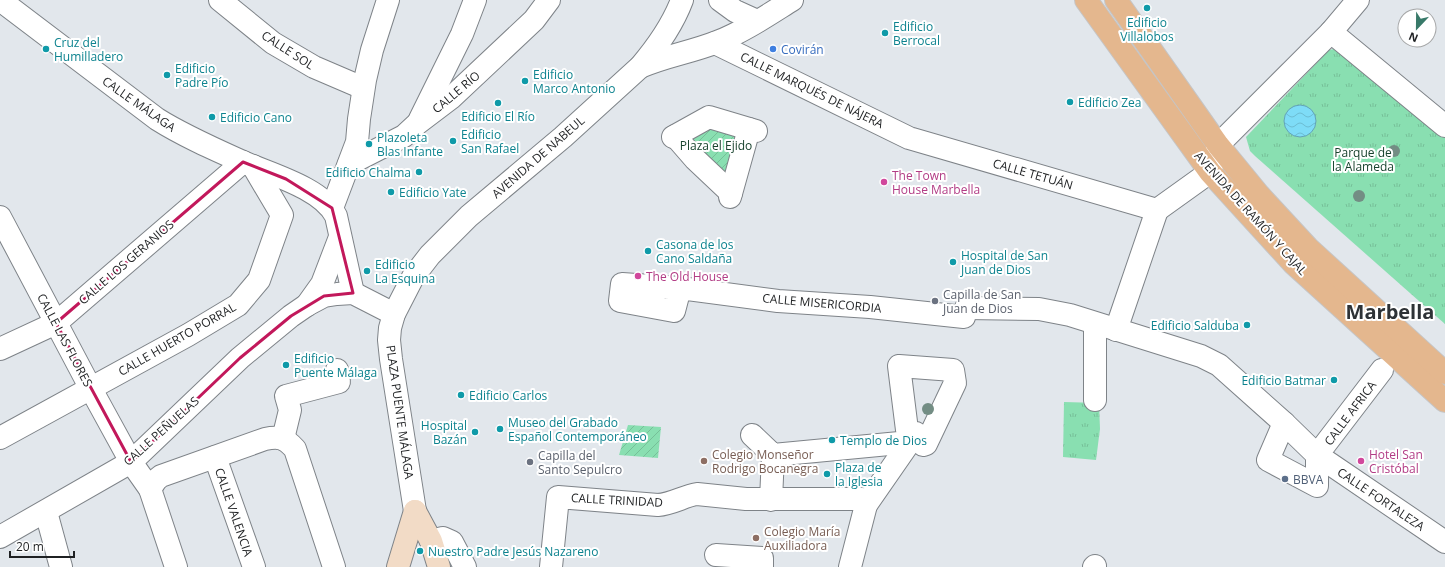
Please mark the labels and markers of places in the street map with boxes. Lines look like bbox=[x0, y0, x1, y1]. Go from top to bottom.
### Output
marker: Edificio Villalobos bbox=[1142, 3, 1152, 13]
place label: Edificio Villalobos bbox=[1120, 14, 1174, 45]
place label: Edificio Berrocal bbox=[893, 18, 940, 49]
marker: Edificio Berrocal bbox=[880, 28, 890, 38]
place label: Cruz del Humilladero bbox=[54, 34, 123, 65]
place label: Covirán bbox=[781, 41, 824, 58]
marker: Cruz del Humilladero bbox=[41, 44, 51, 54]
marker: Covirán bbox=[768, 44, 778, 54]
place label: Edificio Padre Pío bbox=[175, 60, 228, 91]
place label: Edificio Marco Antonio bbox=[533, 66, 616, 97]
marker: Edificio Padre Pío bbox=[162, 70, 172, 80]
marker: Edificio Marco Antonio bbox=[520, 76, 530, 86]
place label: Edificio Zea bbox=[1078, 94, 1142, 111]
marker: Edificio Zea bbox=[1065, 97, 1075, 107]
marker: Edificio El Río bbox=[493, 98, 503, 108]
place label: Edificio El Río bbox=[461, 108, 535, 125]
place label: Edificio Cano bbox=[220, 109, 292, 126]
marker: Edificio Cano bbox=[207, 112, 217, 122]
place label: Edificio San Rafael bbox=[461, 126, 519, 157]
place label: Plazoleta Blas Infante bbox=[377, 129, 443, 160]
marker: Edificio San Rafael bbox=[448, 136, 458, 146]
marker: Plazoleta Blas Infante bbox=[364, 139, 374, 149]
place label: Edificio Chalma bbox=[325, 164, 411, 181]
marker: Edificio Chalma bbox=[414, 167, 424, 177]
place label: The Town House Marbella bbox=[892, 167, 980, 198]
marker: The Town House Marbella bbox=[879, 177, 889, 187]
place label: Edificio Yate bbox=[399, 184, 467, 201]
marker: Edificio Yate bbox=[386, 187, 396, 197]
place label: Casona de los Cano Saldaña bbox=[656, 236, 734, 267]
marker: Casona de los Cano Saldaña bbox=[643, 246, 653, 256]
place label: Hospital de San Juan de Dios bbox=[960, 247, 1048, 278]
place label: Edificio La Esquina bbox=[375, 256, 435, 287]
marker: Hospital de San Juan de Dios bbox=[948, 257, 958, 267]
marker: Edificio La Esquina bbox=[362, 266, 372, 276]
place label: The Old House bbox=[646, 268, 729, 285]
marker: The Old House bbox=[633, 271, 643, 281]
place label: Capilla de San Juan de Dios bbox=[942, 286, 1021, 317]
marker: Capilla de San Juan de Dios bbox=[930, 296, 940, 306]
place label: Edificio Salduba bbox=[1151, 317, 1239, 334]
marker: Edificio Salduba bbox=[1242, 320, 1252, 330]
place label: Edificio Puente Málaga bbox=[294, 350, 377, 381]
marker: Edificio Puente Málaga bbox=[281, 360, 291, 370]
place label: Edificio Batmar bbox=[1241, 372, 1326, 389]
marker: Edificio Batmar bbox=[1329, 375, 1339, 385]
place label: Edificio Carlos bbox=[469, 387, 548, 404]
marker: Edificio Carlos bbox=[456, 390, 466, 400]
place label: Museo del Grabado Español Contemporáneo bbox=[508, 414, 647, 445]
place label: Hospital Bazán bbox=[421, 417, 467, 448]
marker: Museo del Grabado Español Contemporáneo bbox=[495, 424, 505, 434]
marker: Hospital Bazán bbox=[470, 427, 480, 437]
place label: Templo de Dios bbox=[840, 432, 927, 449]
marker: Templo de Dios bbox=[827, 435, 837, 445]
place label: Colegio Monseñor Rodrigo Bocanegra bbox=[712, 446, 818, 477]
place label: Hotel San Cristóbal bbox=[1369, 446, 1423, 477]
place label: Capilla del Santo Sepulcro bbox=[538, 447, 622, 478]
marker: Colegio Monseñor Rodrigo Bocanegra bbox=[699, 456, 709, 466]
marker: Hotel San Cristóbal bbox=[1356, 456, 1366, 466]
marker: Capilla del Santo Sepulcro bbox=[525, 457, 535, 467]
place label: Plaza de la Iglesia bbox=[835, 459, 883, 490]
marker: Plaza de la Iglesia bbox=[822, 469, 832, 479]
place label: BBVA bbox=[1293, 471, 1324, 488]
marker: BBVA bbox=[1280, 474, 1290, 484]
place label: Colegio María Auxiliadora bbox=[764, 523, 841, 554]
marker: Colegio María Auxiliadora bbox=[751, 533, 761, 543]
place label: Nuestro Padre Jesús Nazareno bbox=[428, 543, 598, 560]
marker: Nuestro Padre Jesús Nazareno bbox=[415, 546, 425, 556]

